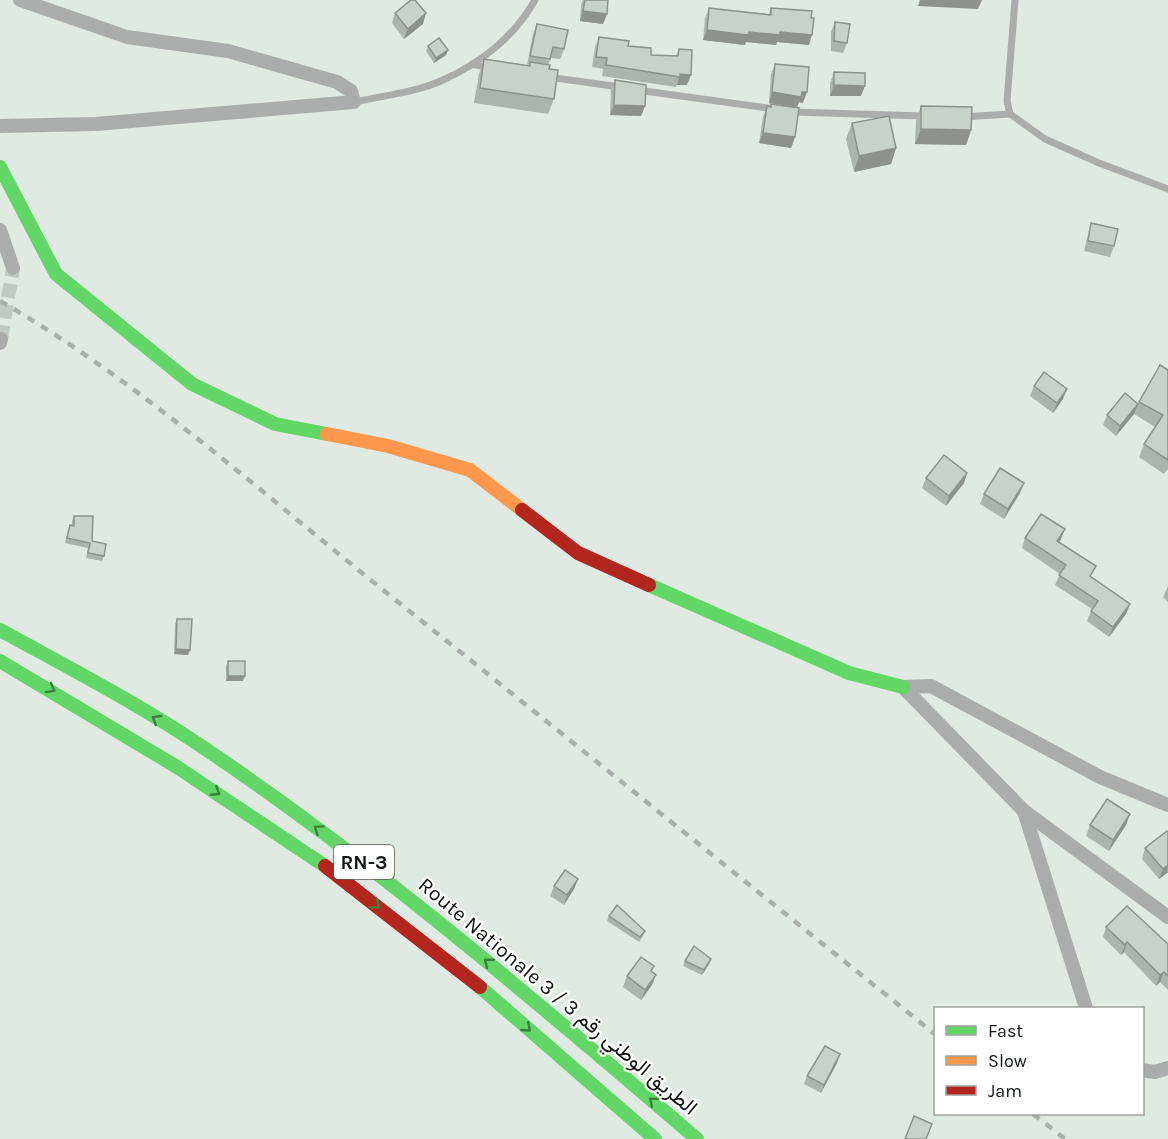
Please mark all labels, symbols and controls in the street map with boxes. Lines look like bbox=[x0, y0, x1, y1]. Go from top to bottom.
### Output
one-way arrow bbox=[45, 682, 55, 693]
one-way arrow bbox=[152, 715, 162, 727]
one-way arrow bbox=[210, 785, 221, 796]
one-way arrow bbox=[313, 825, 324, 836]
road number: RN-3 bbox=[334, 845, 394, 879]
street label: Route Nationale 3 / الطريق الوطني رقم 3 bbox=[411, 872, 702, 1124]
one-way arrow bbox=[369, 897, 380, 908]
one-way arrow bbox=[483, 958, 494, 969]
legend bbox=[934, 1007, 1144, 1115]
text: Fast bbox=[988, 1020, 1023, 1042]
one-way arrow bbox=[520, 1021, 531, 1032]
text: Slow bbox=[988, 1050, 1027, 1072]
text: Jam bbox=[988, 1080, 1022, 1102]
one-way arrow bbox=[649, 1097, 660, 1108]

